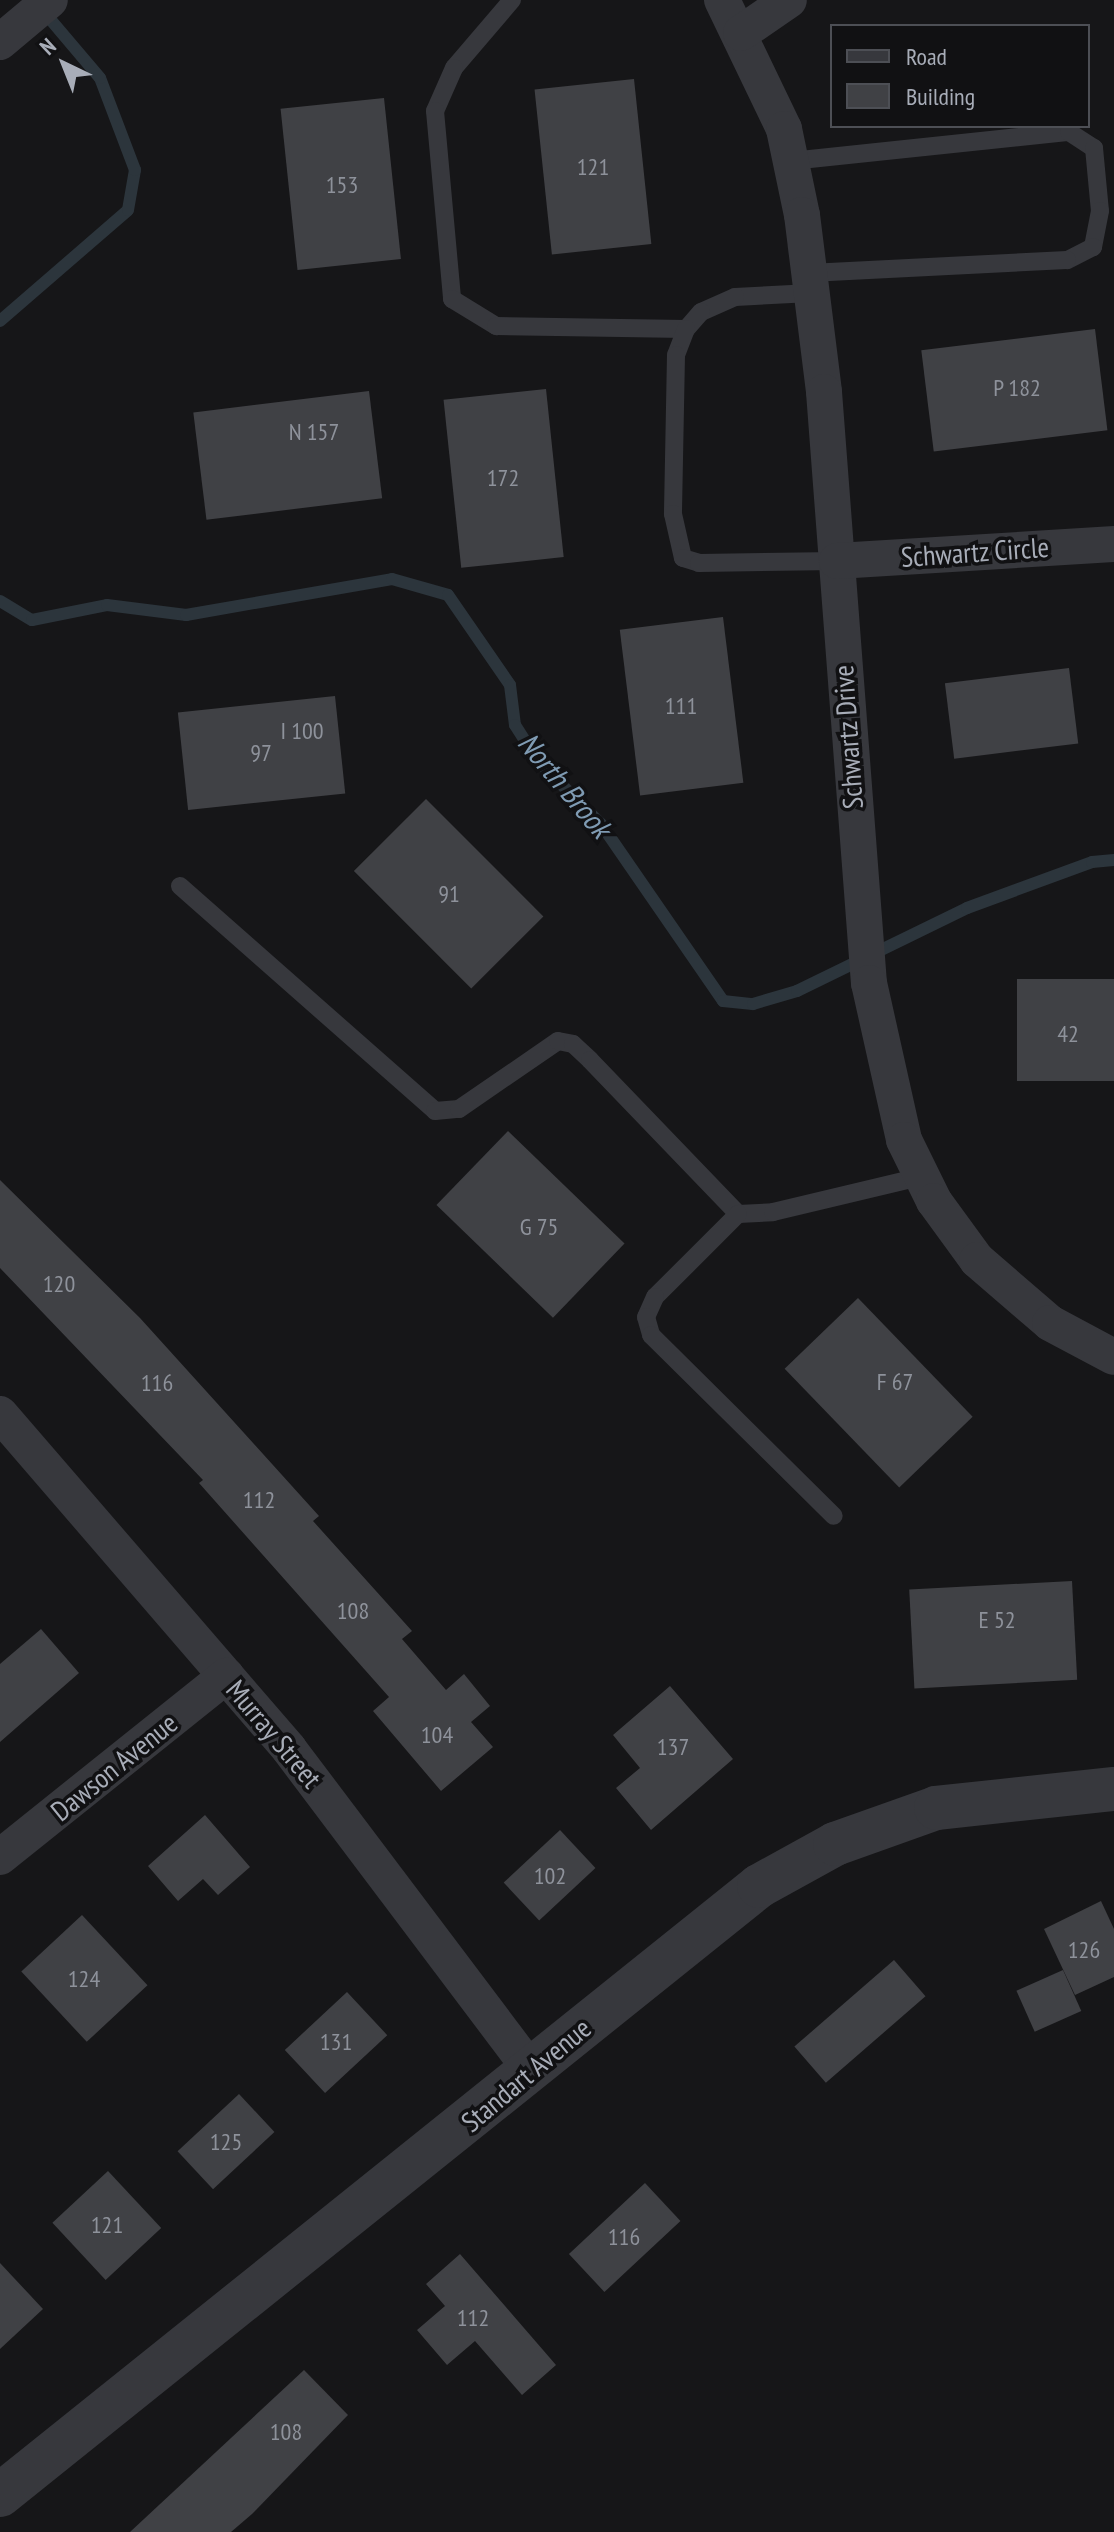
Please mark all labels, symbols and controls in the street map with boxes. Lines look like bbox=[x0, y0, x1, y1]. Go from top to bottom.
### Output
north arrow bbox=[24, 24, 104, 104]
legend bbox=[830, 24, 1090, 128]
text: N bbox=[34, 32, 62, 61]
text: Road bbox=[906, 41, 947, 72]
text: Building bbox=[906, 81, 975, 112]
house number: 121 bbox=[577, 153, 609, 181]
house number: 153 bbox=[326, 171, 358, 199]
house number: P 182 bbox=[993, 374, 1041, 402]
house number: N 157 bbox=[289, 418, 339, 446]
house number: 172 bbox=[487, 464, 519, 492]
street label: Schwartz Circle bbox=[900, 530, 1050, 574]
street label: Schwartz Drive bbox=[826, 664, 870, 810]
house number: 111 bbox=[665, 692, 697, 720]
house number: I 100 bbox=[280, 717, 324, 745]
water label: North Brook bbox=[511, 725, 619, 845]
house number: 97 bbox=[250, 739, 272, 767]
house number: 91 bbox=[438, 880, 460, 908]
house number: 42 bbox=[1057, 1020, 1079, 1048]
house number: G 75 bbox=[520, 1213, 558, 1241]
house number: 120 bbox=[43, 1270, 75, 1298]
house number: F 67 bbox=[877, 1368, 913, 1396]
house number: 116 bbox=[141, 1369, 173, 1397]
house number: 112 bbox=[243, 1486, 275, 1514]
house number: 108 bbox=[337, 1597, 369, 1625]
house number: E 52 bbox=[979, 1606, 1015, 1634]
street label: Murray Street bbox=[219, 1673, 329, 1795]
street label: Dawson Avenue bbox=[44, 1706, 184, 1828]
house number: 104 bbox=[421, 1721, 453, 1749]
house number: 137 bbox=[657, 1733, 689, 1761]
house number: 102 bbox=[534, 1862, 566, 1890]
house number: 126 bbox=[1068, 1936, 1100, 1964]
house number: 124 bbox=[68, 1965, 100, 1993]
street label: Standart Avenue bbox=[454, 2011, 598, 2139]
house number: 131 bbox=[320, 2028, 352, 2056]
house number: 125 bbox=[210, 2128, 242, 2156]
house number: 121 bbox=[91, 2211, 123, 2239]
house number: 116 bbox=[608, 2223, 640, 2251]
house number: 112 bbox=[457, 2304, 489, 2332]
house number: 108 bbox=[270, 2418, 302, 2446]

